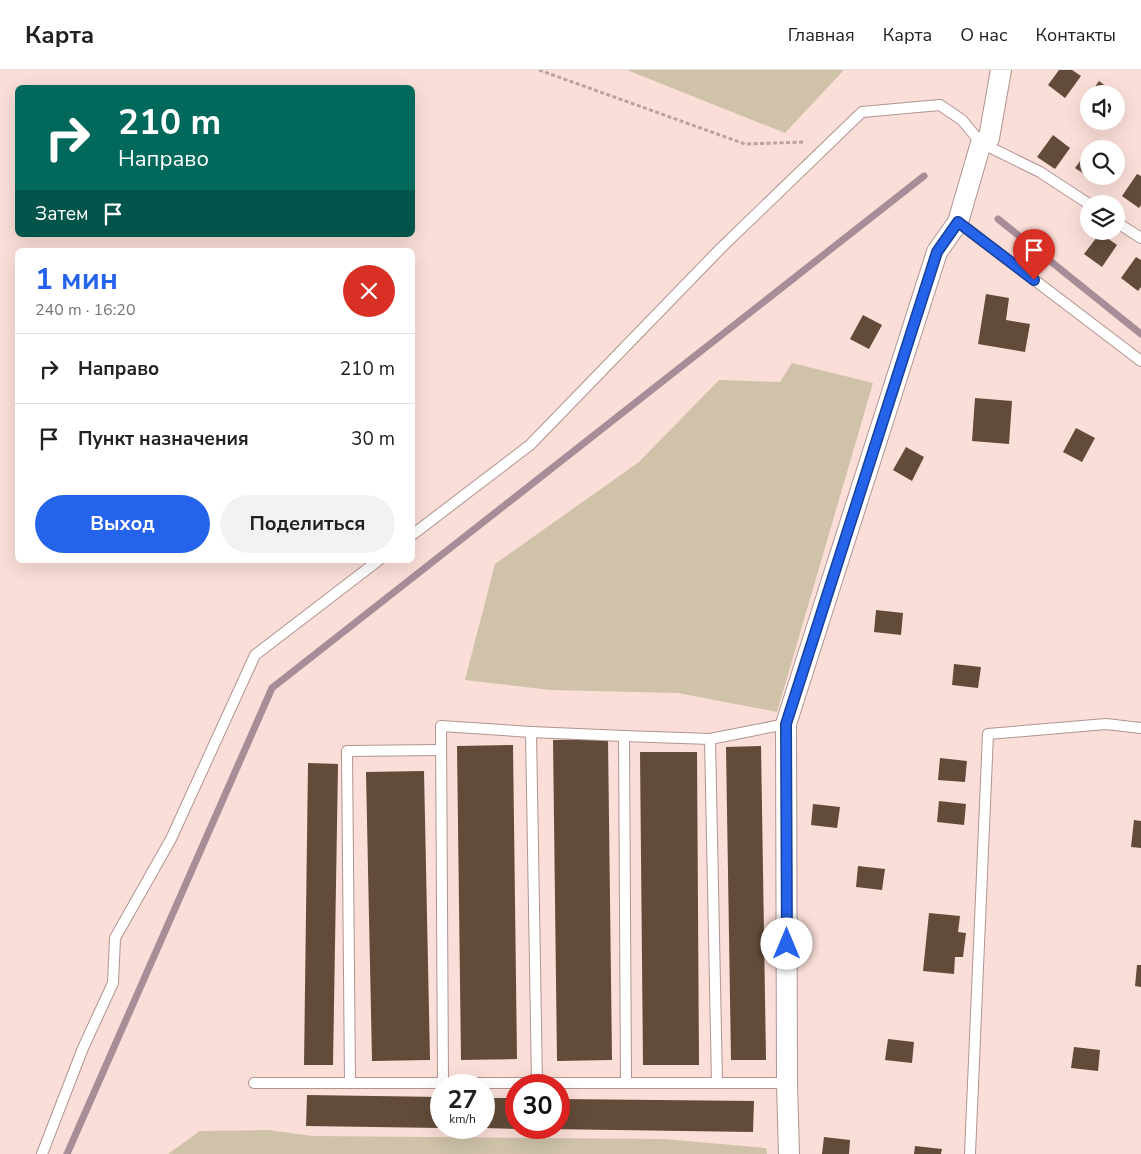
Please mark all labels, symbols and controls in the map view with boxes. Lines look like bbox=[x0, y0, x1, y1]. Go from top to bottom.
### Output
text: Карта bbox=[25, 19, 94, 51]
text: Главная bbox=[788, 23, 855, 47]
text: Карта bbox=[883, 23, 932, 47]
text: О нас bbox=[960, 23, 1008, 47]
text: Контакты bbox=[1036, 23, 1116, 47]
map controls bbox=[1080, 85, 1125, 240]
button: sound bbox=[1080, 85, 1125, 130]
text: 210 m bbox=[118, 99, 221, 146]
icon: right bbox=[35, 105, 100, 170]
button: search bbox=[1080, 140, 1125, 185]
text: Направо bbox=[118, 144, 209, 174]
button: layers bbox=[1080, 195, 1125, 240]
icon: arrive bbox=[99, 200, 127, 228]
text: Затем bbox=[35, 201, 89, 227]
pin bbox=[1013, 229, 1055, 280]
icon: arrive bbox=[1020, 236, 1048, 264]
text: 1 мин bbox=[35, 259, 118, 300]
button: close bbox=[343, 265, 395, 317]
text: 240 m · 16:20 bbox=[35, 299, 136, 321]
icon: right bbox=[35, 355, 63, 383]
text: Направо bbox=[78, 356, 159, 382]
text: 210 m bbox=[340, 356, 395, 382]
icon: arrive bbox=[35, 425, 63, 453]
text: Пункт назначения bbox=[78, 426, 249, 452]
text: 30 m bbox=[351, 426, 395, 452]
button: Выход bbox=[35, 495, 210, 553]
button: Поделиться bbox=[220, 495, 395, 553]
position arrow bbox=[760, 917, 812, 969]
speed limit sign: 30 bbox=[505, 1074, 570, 1139]
text: 27 bbox=[447, 1083, 478, 1117]
text: km/h bbox=[449, 1111, 476, 1127]

